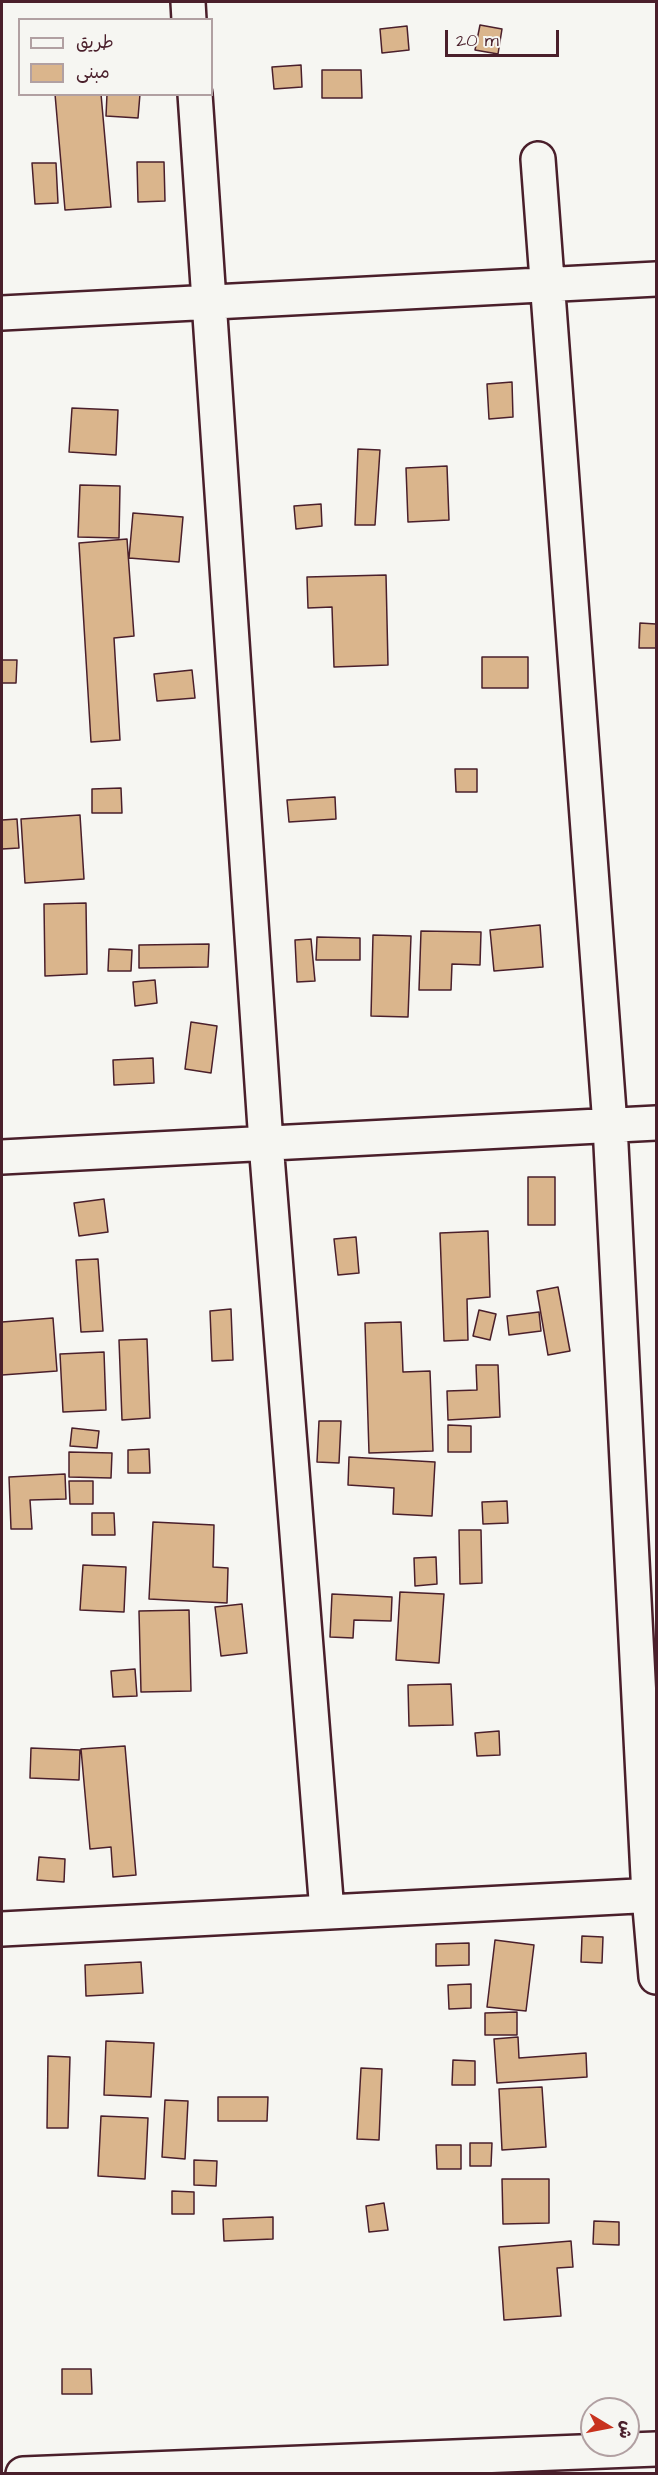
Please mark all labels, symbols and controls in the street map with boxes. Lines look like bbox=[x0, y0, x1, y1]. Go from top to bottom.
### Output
legend bbox=[18, 18, 213, 96]
scale bar bbox=[448, 18, 562, 56]
text: 20 m bbox=[456, 28, 499, 53]
text: طريق bbox=[76, 30, 114, 55]
text: مبنى bbox=[76, 60, 110, 85]
north arrow bbox=[580, 2397, 640, 2457]
text: ش bbox=[613, 2419, 638, 2440]

